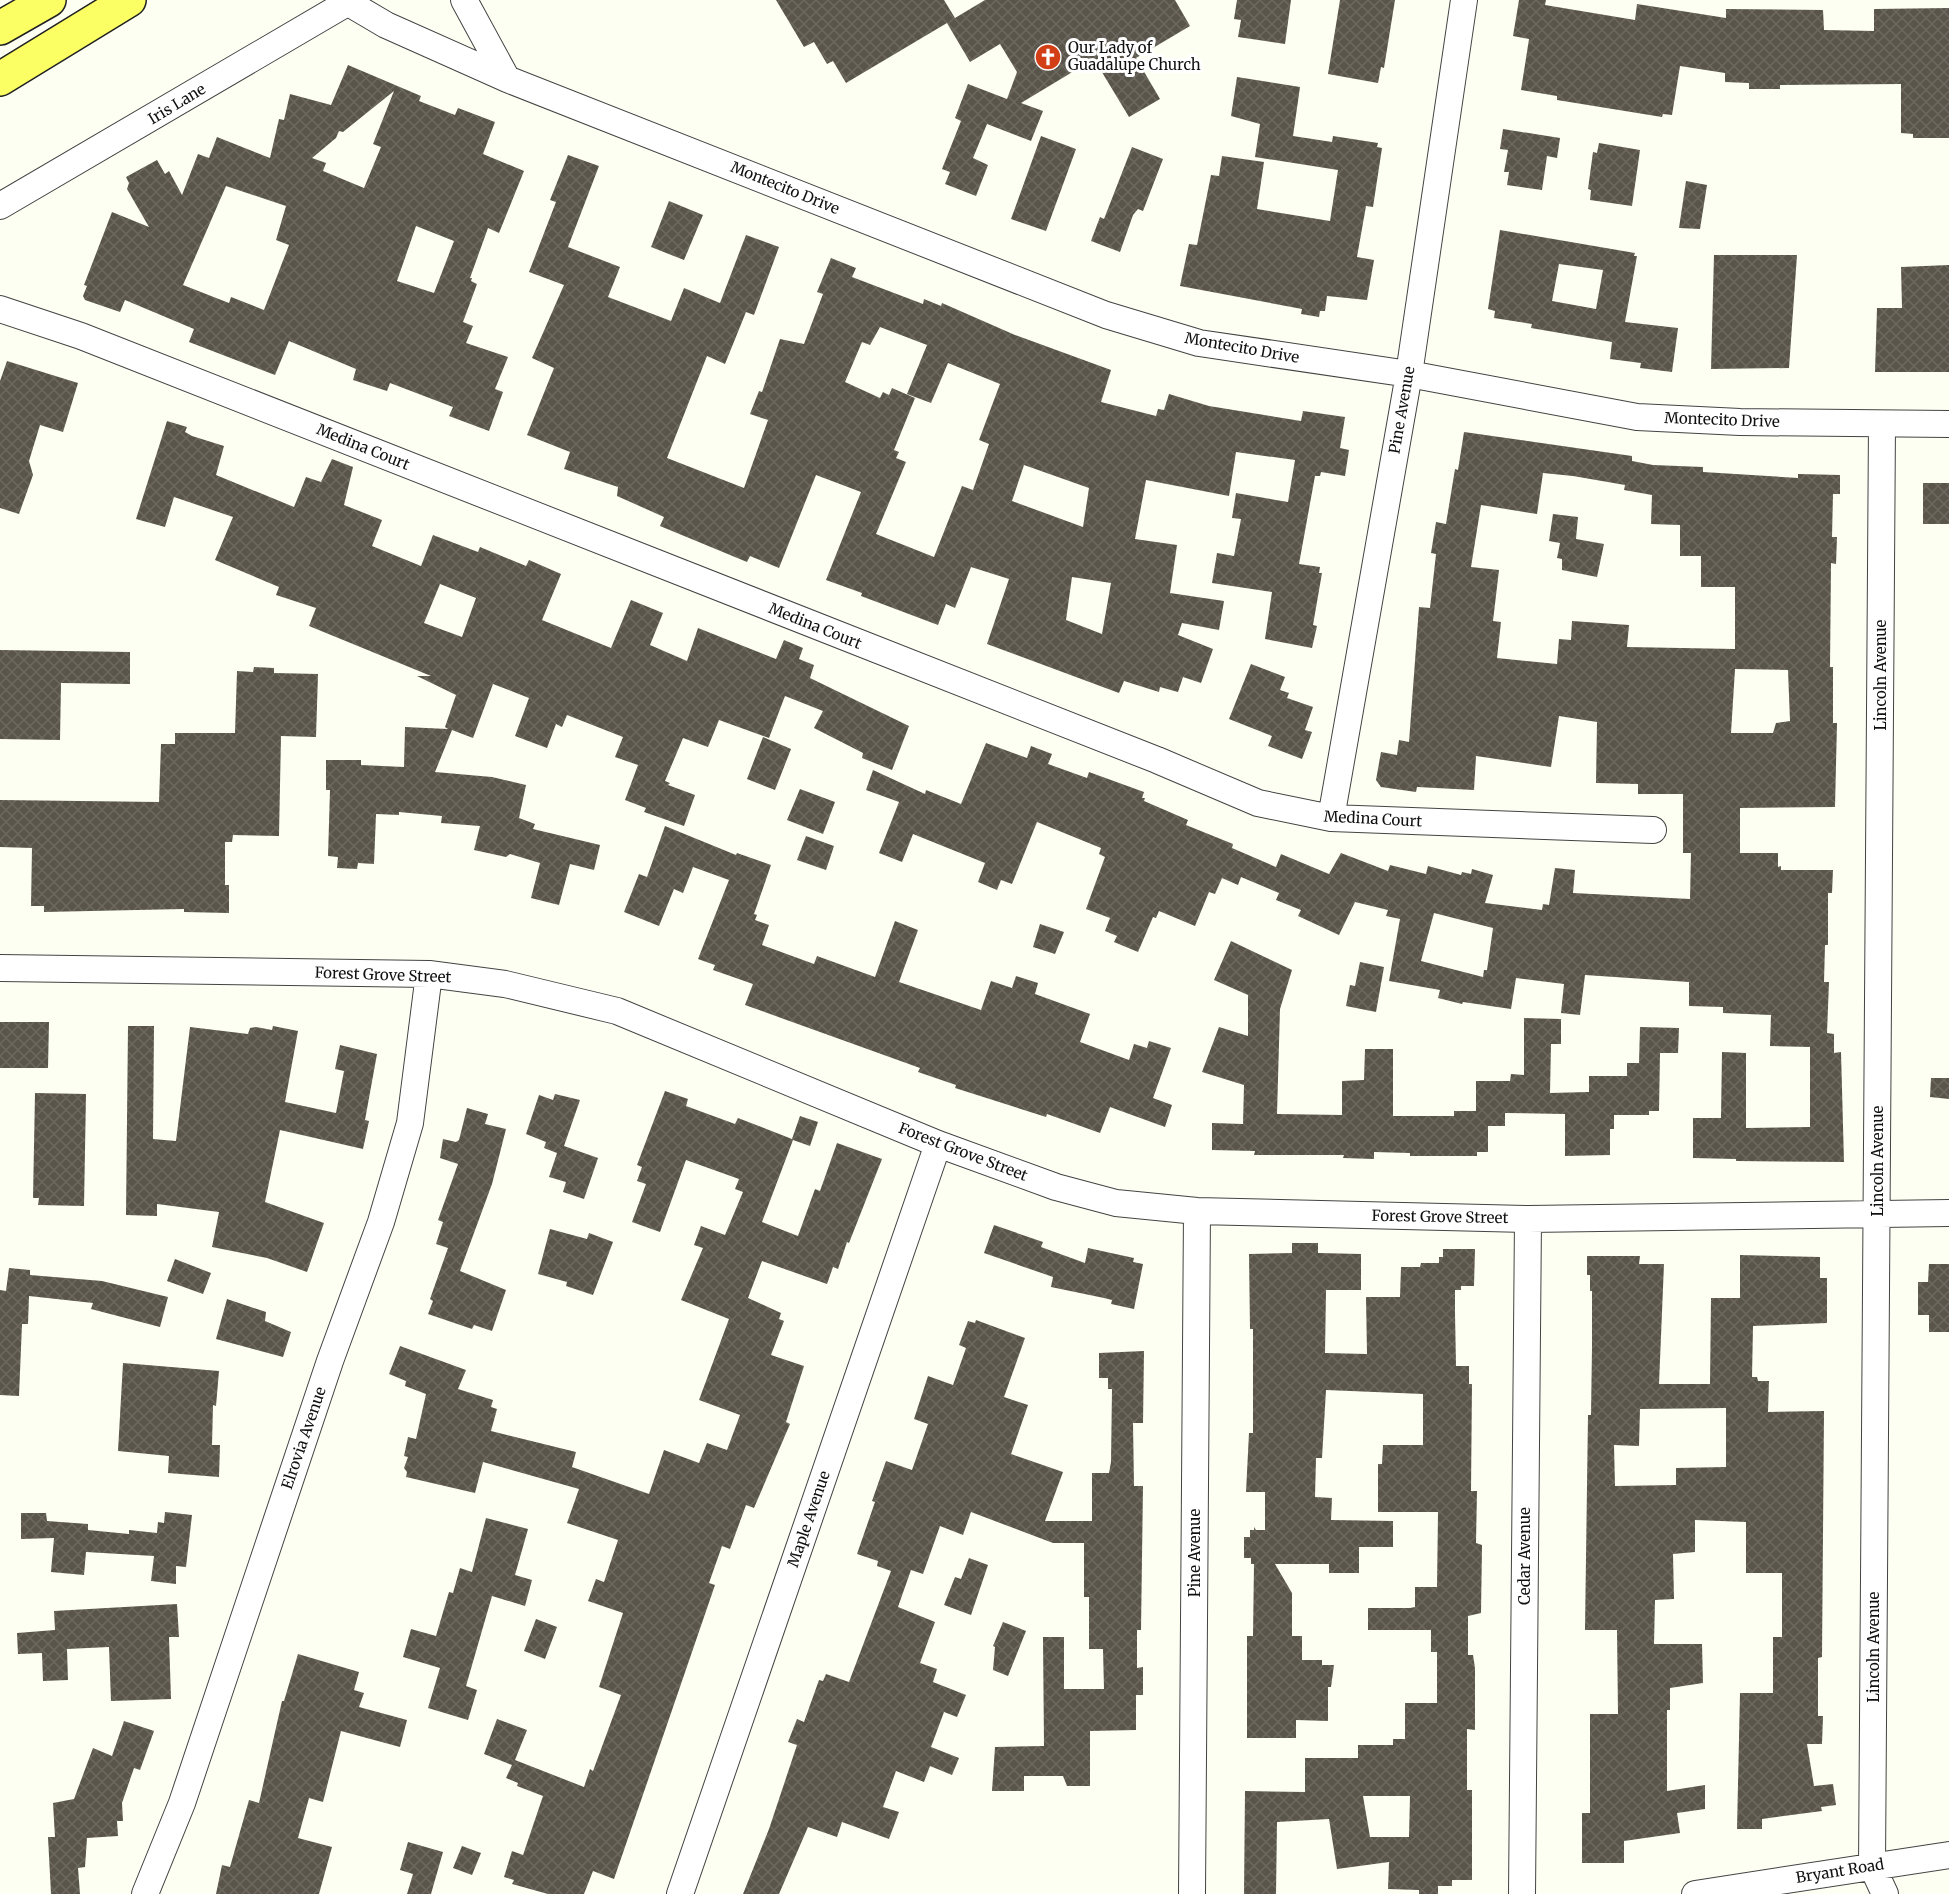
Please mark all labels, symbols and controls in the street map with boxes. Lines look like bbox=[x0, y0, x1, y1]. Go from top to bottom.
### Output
place label: Our Lady of Guadalupe Church bbox=[1068, 38, 1201, 74]
church icon: Our Lady of Guadalupe Church bbox=[1033, 42, 1063, 72]
street label: Iris Lane bbox=[145, 79, 209, 128]
street label: Montecito Drive bbox=[728, 157, 843, 218]
street label: Montecito Drive bbox=[1183, 328, 1301, 367]
street label: Pine Avenue bbox=[1384, 365, 1419, 455]
street label: Montecito Drive bbox=[1664, 408, 1780, 431]
street label: Medina Court bbox=[314, 419, 413, 474]
street label: Medina Court bbox=[766, 598, 865, 653]
street label: Lincoln Avenue bbox=[1871, 619, 1890, 730]
street label: Medina Court bbox=[1323, 806, 1423, 831]
street label: Forest Grove Street bbox=[314, 963, 452, 986]
street label: Lincoln Avenue bbox=[1868, 1105, 1887, 1216]
street label: Forest Grove Street bbox=[896, 1118, 1031, 1185]
street label: Forest Grove Street bbox=[1371, 1206, 1509, 1227]
street label: Elrovia Avenue bbox=[277, 1384, 330, 1492]
street label: Maple Avenue bbox=[783, 1468, 834, 1569]
street label: Cedar Avenue bbox=[1515, 1507, 1534, 1605]
street label: Pine Avenue bbox=[1185, 1509, 1204, 1597]
street label: Lincoln Avenue bbox=[1864, 1591, 1883, 1702]
street label: Bryant Road bbox=[1794, 1854, 1885, 1887]

